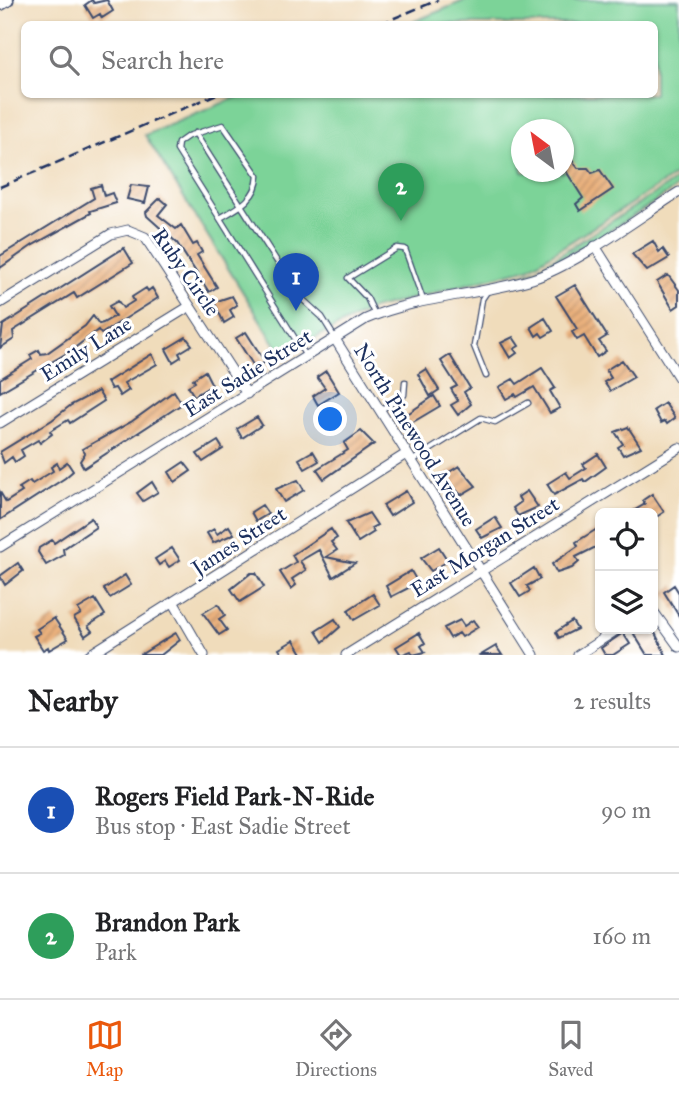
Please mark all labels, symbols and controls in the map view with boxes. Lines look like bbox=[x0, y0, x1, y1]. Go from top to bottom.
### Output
search box bbox=[21, 21, 658, 98]
icon: search bbox=[45, 41, 83, 79]
text: Search here bbox=[101, 44, 224, 76]
north arrow bbox=[511, 119, 574, 182]
pin: 2 bbox=[378, 163, 424, 221]
street label: Ruby Circle bbox=[146, 223, 226, 321]
pin: 1 bbox=[273, 253, 319, 311]
street label: Emily Lane bbox=[36, 311, 137, 387]
street label: East Sadie Street bbox=[179, 323, 317, 423]
street label: North Pinewood Avenue bbox=[348, 339, 482, 531]
your location bbox=[313, 402, 347, 436]
street label: East Morgan Street bbox=[406, 491, 565, 603]
street label: James Street bbox=[185, 501, 292, 582]
map controls bbox=[595, 508, 658, 634]
button: locate bbox=[595, 508, 658, 571]
button: layers bbox=[595, 571, 658, 634]
text: Nearby bbox=[28, 683, 118, 719]
text: 2 results bbox=[573, 687, 651, 715]
text: Rogers Field Park-N-Ride bbox=[95, 780, 374, 812]
text: 1 bbox=[46, 796, 56, 824]
text: 90 m bbox=[601, 796, 651, 824]
text: Bus stop · East Sadie Street bbox=[95, 812, 351, 840]
text: Brandon Park bbox=[95, 906, 240, 938]
text: 2 bbox=[45, 922, 57, 950]
text: 160 m bbox=[593, 922, 651, 950]
text: Park bbox=[95, 938, 137, 966]
tab: Map bbox=[86, 1016, 124, 1081]
tab: Directions bbox=[295, 1016, 377, 1081]
tab: Saved bbox=[548, 1016, 593, 1081]

